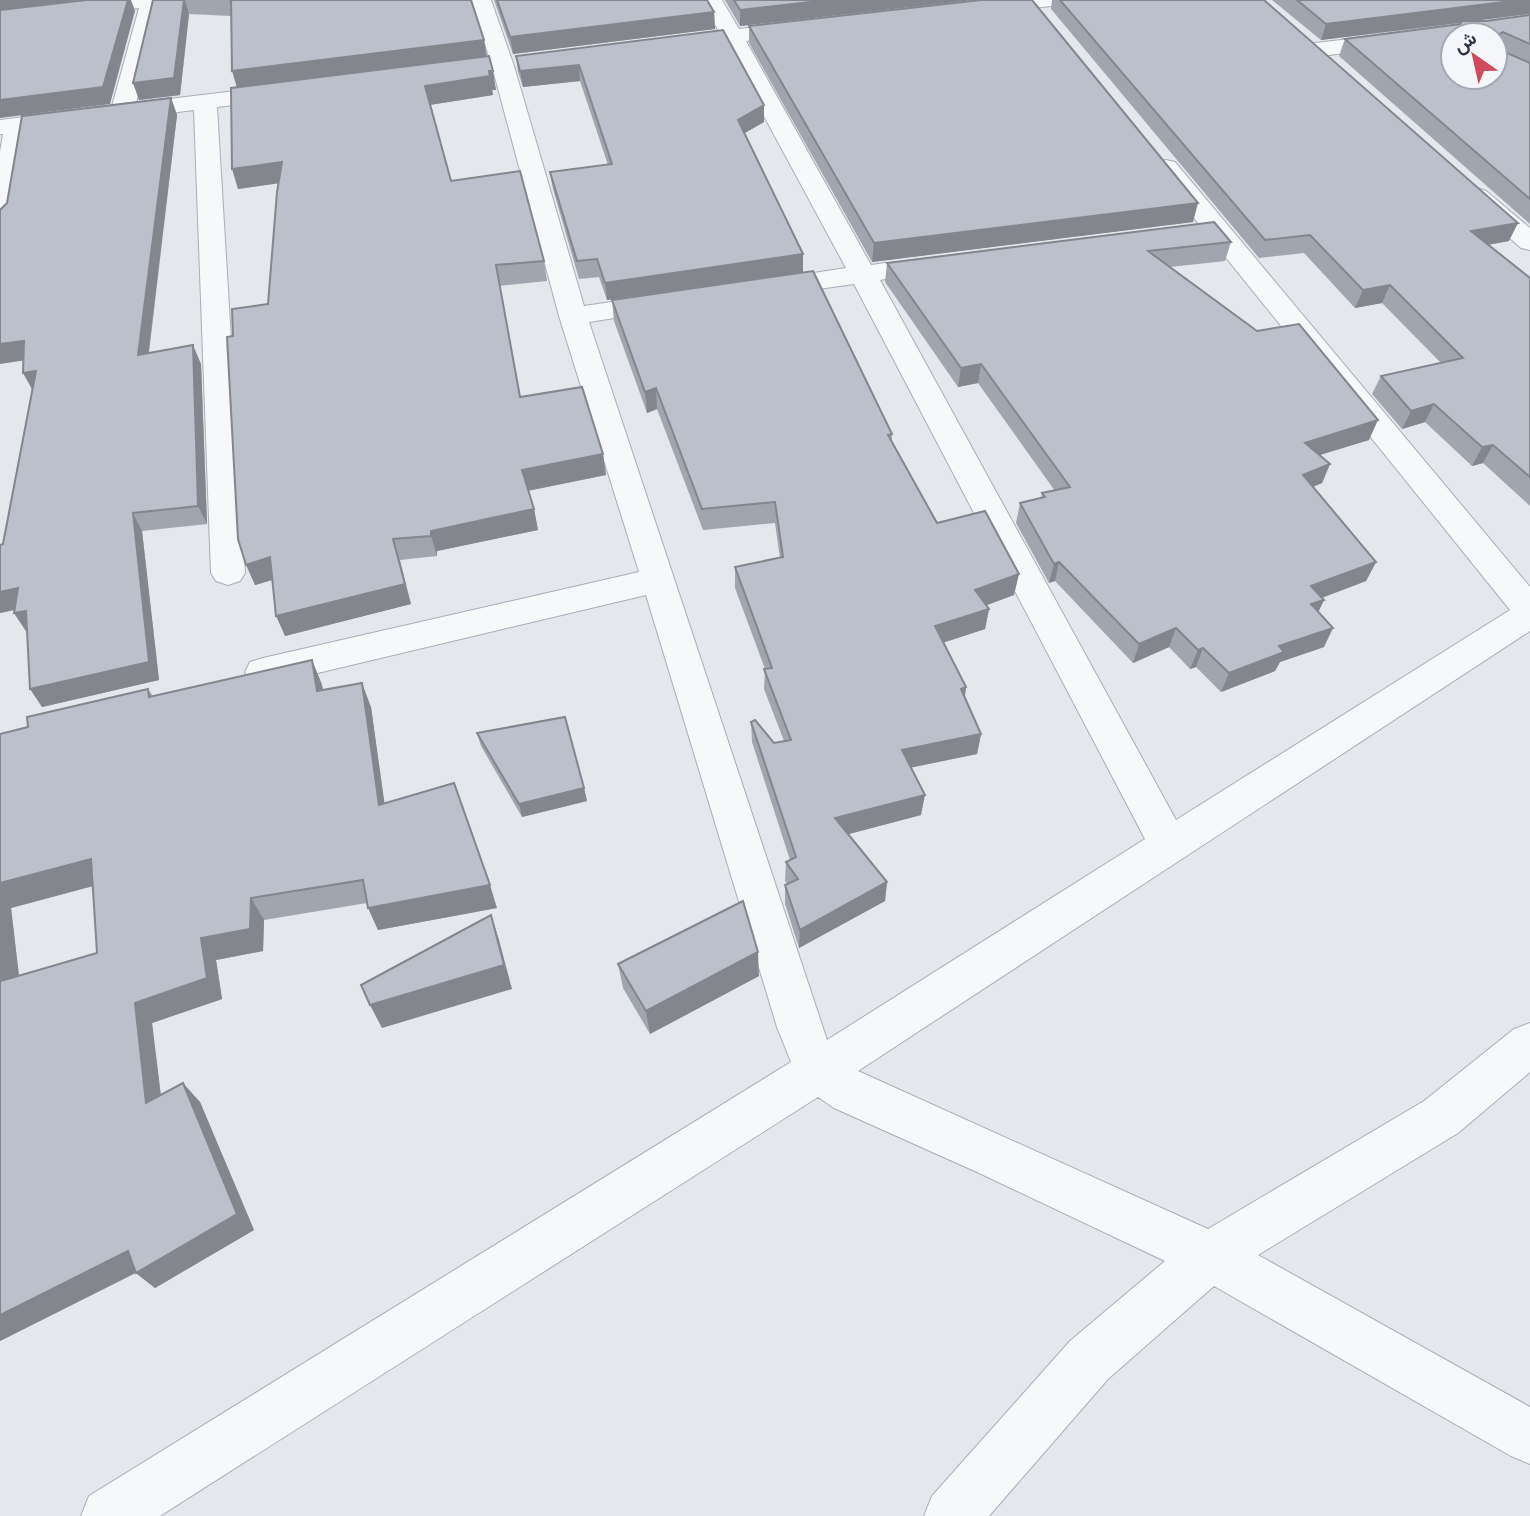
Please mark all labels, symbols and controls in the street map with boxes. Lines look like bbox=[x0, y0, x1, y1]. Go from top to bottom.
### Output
north arrow bbox=[1439, 21, 1509, 91]
text: ش bbox=[1448, 25, 1481, 58]

